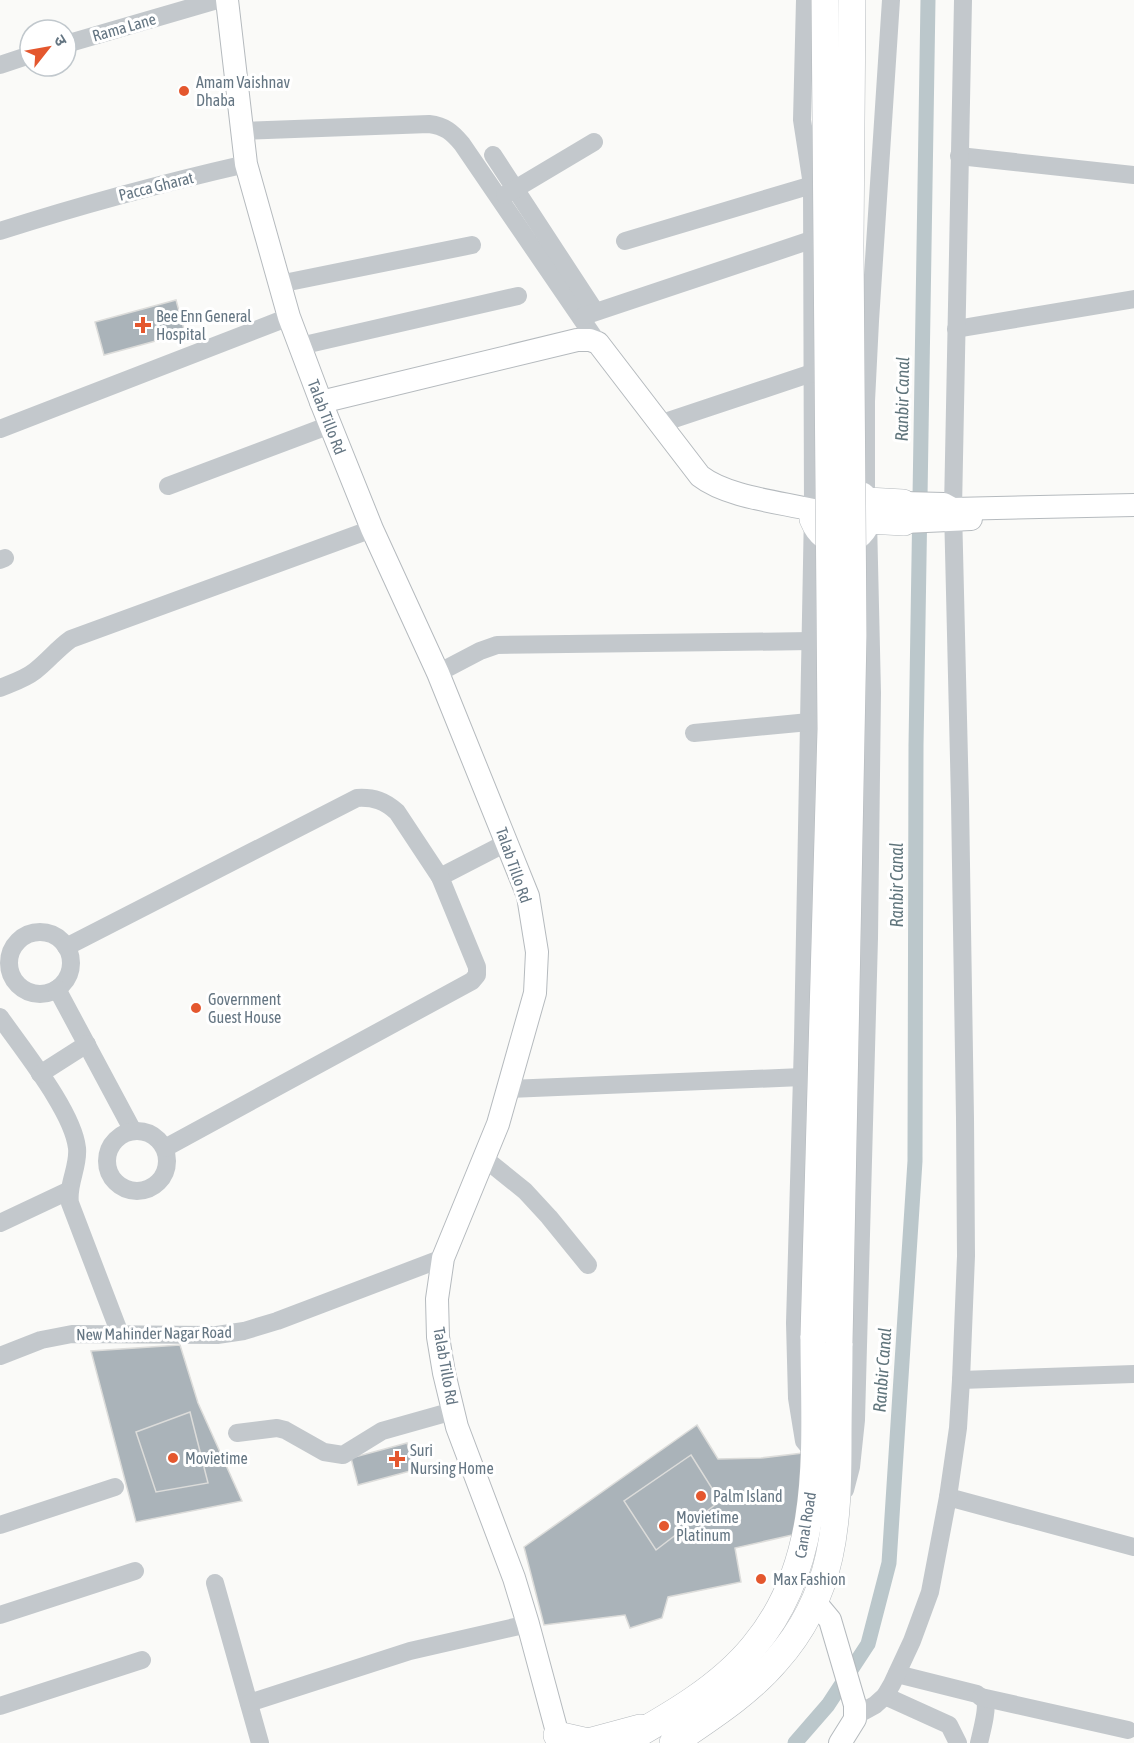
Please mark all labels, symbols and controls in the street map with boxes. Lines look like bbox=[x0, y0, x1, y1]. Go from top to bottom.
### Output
street label: Rama Lane bbox=[90, 9, 158, 45]
north arrow bbox=[18, 18, 78, 78]
text: उ bbox=[51, 32, 71, 49]
place label: Amam Vaishnav Dhaba bbox=[196, 73, 291, 109]
marker: Amam Vaishnav Dhaba bbox=[177, 84, 191, 98]
street label: Pacca Gharat bbox=[117, 168, 196, 204]
place label: Bee Enn General Hospital bbox=[156, 307, 252, 344]
marker: Bee Enn General Hospital bbox=[134, 316, 152, 334]
water label: Ranbir Canal bbox=[891, 356, 913, 442]
street label: Talab Tillo Rd bbox=[304, 377, 350, 457]
street label: Talab Tillo Rd bbox=[493, 825, 535, 905]
water label: Ranbir Canal bbox=[886, 843, 907, 927]
place label: Government Guest House bbox=[208, 990, 282, 1026]
marker: Government Guest House bbox=[189, 1001, 203, 1015]
street label: New Mahinder Nagar Road bbox=[76, 1323, 232, 1344]
street label: Talab Tillo Rd bbox=[430, 1326, 462, 1406]
water label: Ranbir Canal bbox=[869, 1327, 895, 1413]
place label: Suri Nursing Home bbox=[410, 1441, 494, 1478]
place label: Movietime bbox=[185, 1449, 248, 1467]
marker: Suri Nursing Home bbox=[388, 1450, 406, 1468]
marker: Movietime bbox=[166, 1451, 180, 1465]
place label: Palm Island bbox=[713, 1487, 783, 1505]
marker: Palm Island bbox=[694, 1489, 708, 1503]
street label: Canal Road bbox=[791, 1491, 819, 1559]
place label: Movietime Platinum bbox=[676, 1508, 739, 1544]
marker: Movietime Platinum bbox=[657, 1519, 671, 1533]
place label: Max Fashion bbox=[773, 1570, 846, 1588]
marker: Max Fashion bbox=[754, 1572, 768, 1586]

